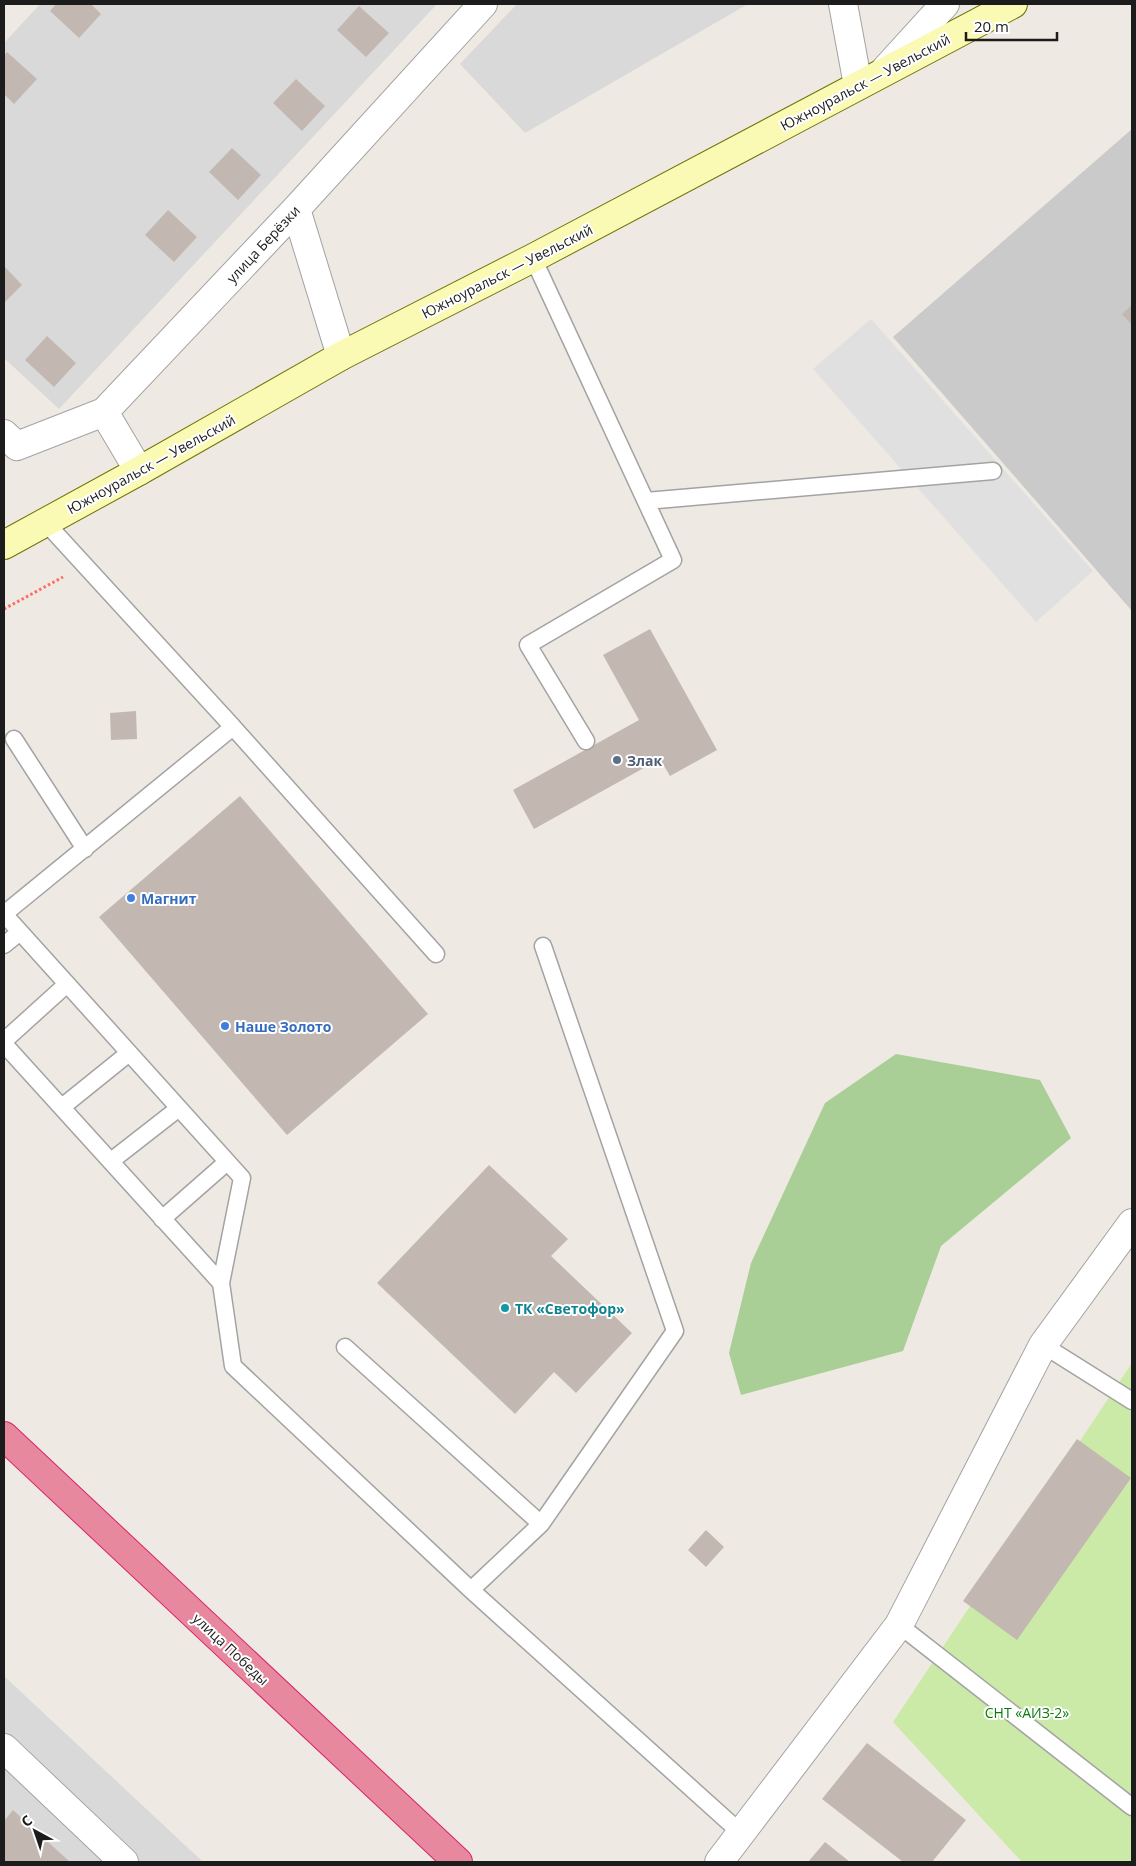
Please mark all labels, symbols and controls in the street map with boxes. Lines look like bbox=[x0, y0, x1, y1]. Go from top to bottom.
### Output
scale bar bbox=[966, 10, 1057, 42]
text: 20 m bbox=[974, 16, 1009, 36]
street label: Южноуральск — Увельский bbox=[777, 29, 953, 135]
street label: улица Берёзки bbox=[222, 201, 304, 287]
street label: Южноуральск — Увельский bbox=[418, 219, 596, 323]
street label: Южноуральск — Увельский bbox=[63, 410, 239, 518]
place label: Злак bbox=[627, 751, 663, 770]
marker: Злак bbox=[611, 754, 623, 766]
place label: Магнит bbox=[141, 889, 197, 908]
marker: Магнит bbox=[125, 892, 137, 904]
place label: Наше Золото bbox=[235, 1017, 332, 1036]
marker: Наше Золото bbox=[219, 1020, 231, 1032]
place label: ТК «Светофор» bbox=[515, 1299, 625, 1318]
marker: ТК «Светофор» bbox=[499, 1302, 511, 1314]
street label: улица Победы bbox=[189, 1609, 273, 1689]
park label: СНТ «АИЗ-2» bbox=[985, 1703, 1069, 1722]
north arrow bbox=[10, 1806, 60, 1856]
text: С bbox=[17, 1810, 36, 1831]

